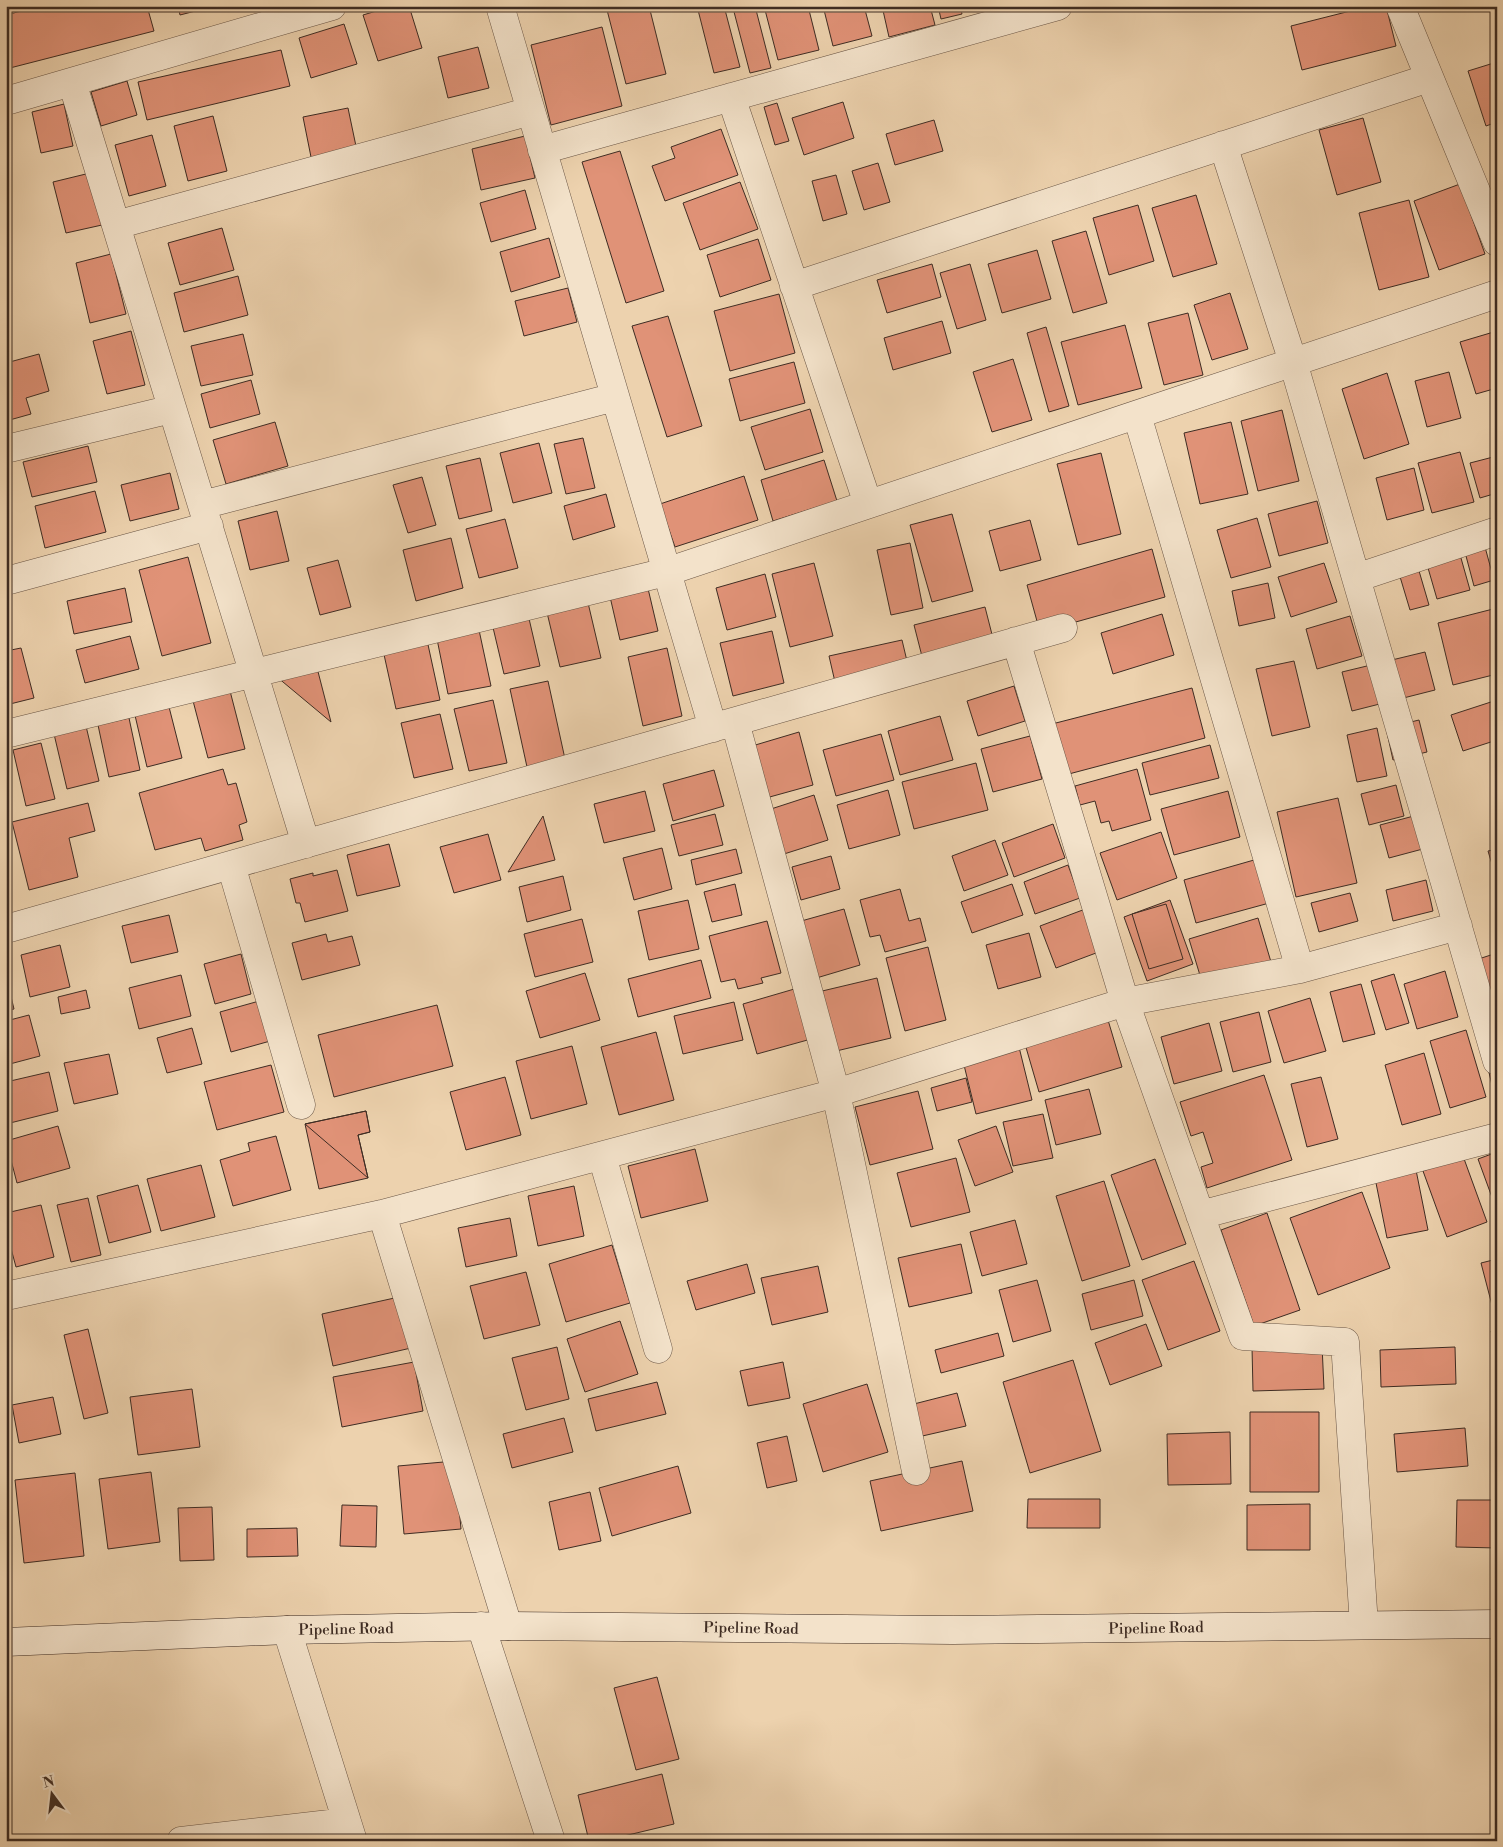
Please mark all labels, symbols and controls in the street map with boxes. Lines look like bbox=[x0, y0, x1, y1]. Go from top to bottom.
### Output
street label: Pipeline Road bbox=[703, 1618, 799, 1639]
street label: Pipeline Road bbox=[1108, 1618, 1204, 1639]
street label: Pipeline Road bbox=[298, 1619, 394, 1640]
north arrow bbox=[28, 1770, 78, 1820]
text: N bbox=[41, 1772, 57, 1793]

